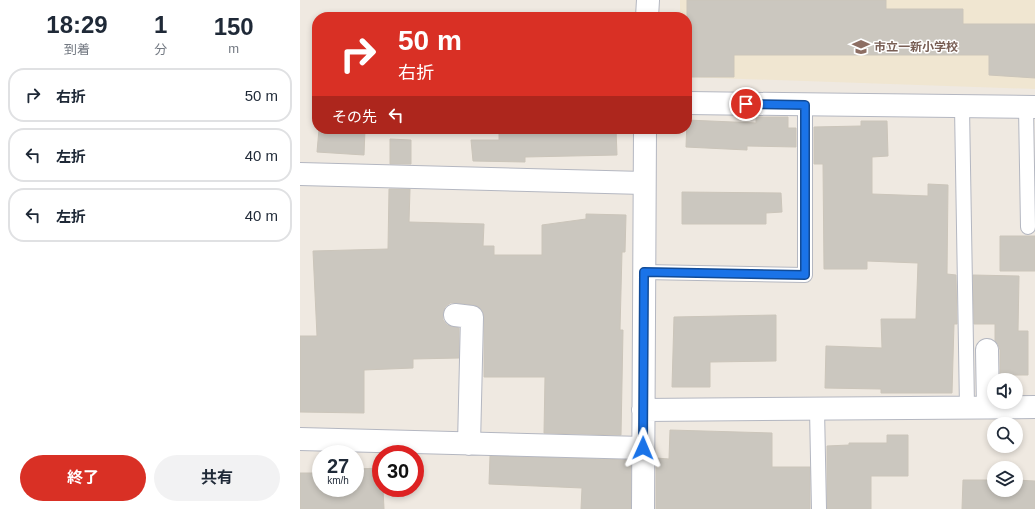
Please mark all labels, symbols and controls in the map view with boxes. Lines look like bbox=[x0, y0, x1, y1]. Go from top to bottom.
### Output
text: 18:29 bbox=[46, 11, 108, 38]
text: 1 bbox=[154, 11, 167, 38]
text: 150 bbox=[214, 13, 254, 40]
text: 50 m bbox=[398, 25, 462, 56]
icon: right bbox=[332, 28, 384, 80]
school or university icon: 市立一新小学校 bbox=[851, 37, 871, 57]
place label: 市立一新小学校 bbox=[874, 40, 958, 54]
text: m bbox=[228, 41, 239, 56]
text: 到着 bbox=[64, 42, 90, 57]
text: 分 bbox=[154, 42, 167, 57]
text: 右折 bbox=[398, 63, 434, 83]
icon: right bbox=[22, 84, 44, 106]
text: 50 m bbox=[245, 87, 278, 104]
pin bbox=[729, 87, 763, 121]
text: 右折 bbox=[56, 88, 86, 105]
icon: arrive bbox=[735, 93, 757, 115]
icon: left bbox=[385, 104, 407, 126]
text: その先 bbox=[332, 108, 377, 125]
icon: left bbox=[22, 144, 44, 166]
text: 40 m bbox=[245, 147, 278, 164]
text: 左折 bbox=[56, 148, 86, 165]
icon: left bbox=[22, 204, 44, 226]
text: 40 m bbox=[245, 207, 278, 224]
text: 左折 bbox=[56, 208, 86, 225]
map controls bbox=[987, 373, 1023, 497]
button: sound bbox=[987, 373, 1023, 409]
button: search bbox=[987, 417, 1023, 453]
position arrow bbox=[622, 427, 664, 469]
speed limit sign: 30 bbox=[372, 445, 424, 497]
button: 終了 bbox=[20, 455, 146, 501]
button: 共有 bbox=[154, 455, 280, 501]
text: 27 bbox=[327, 455, 349, 477]
button: layers bbox=[987, 461, 1023, 497]
text: km/h bbox=[327, 475, 349, 486]

